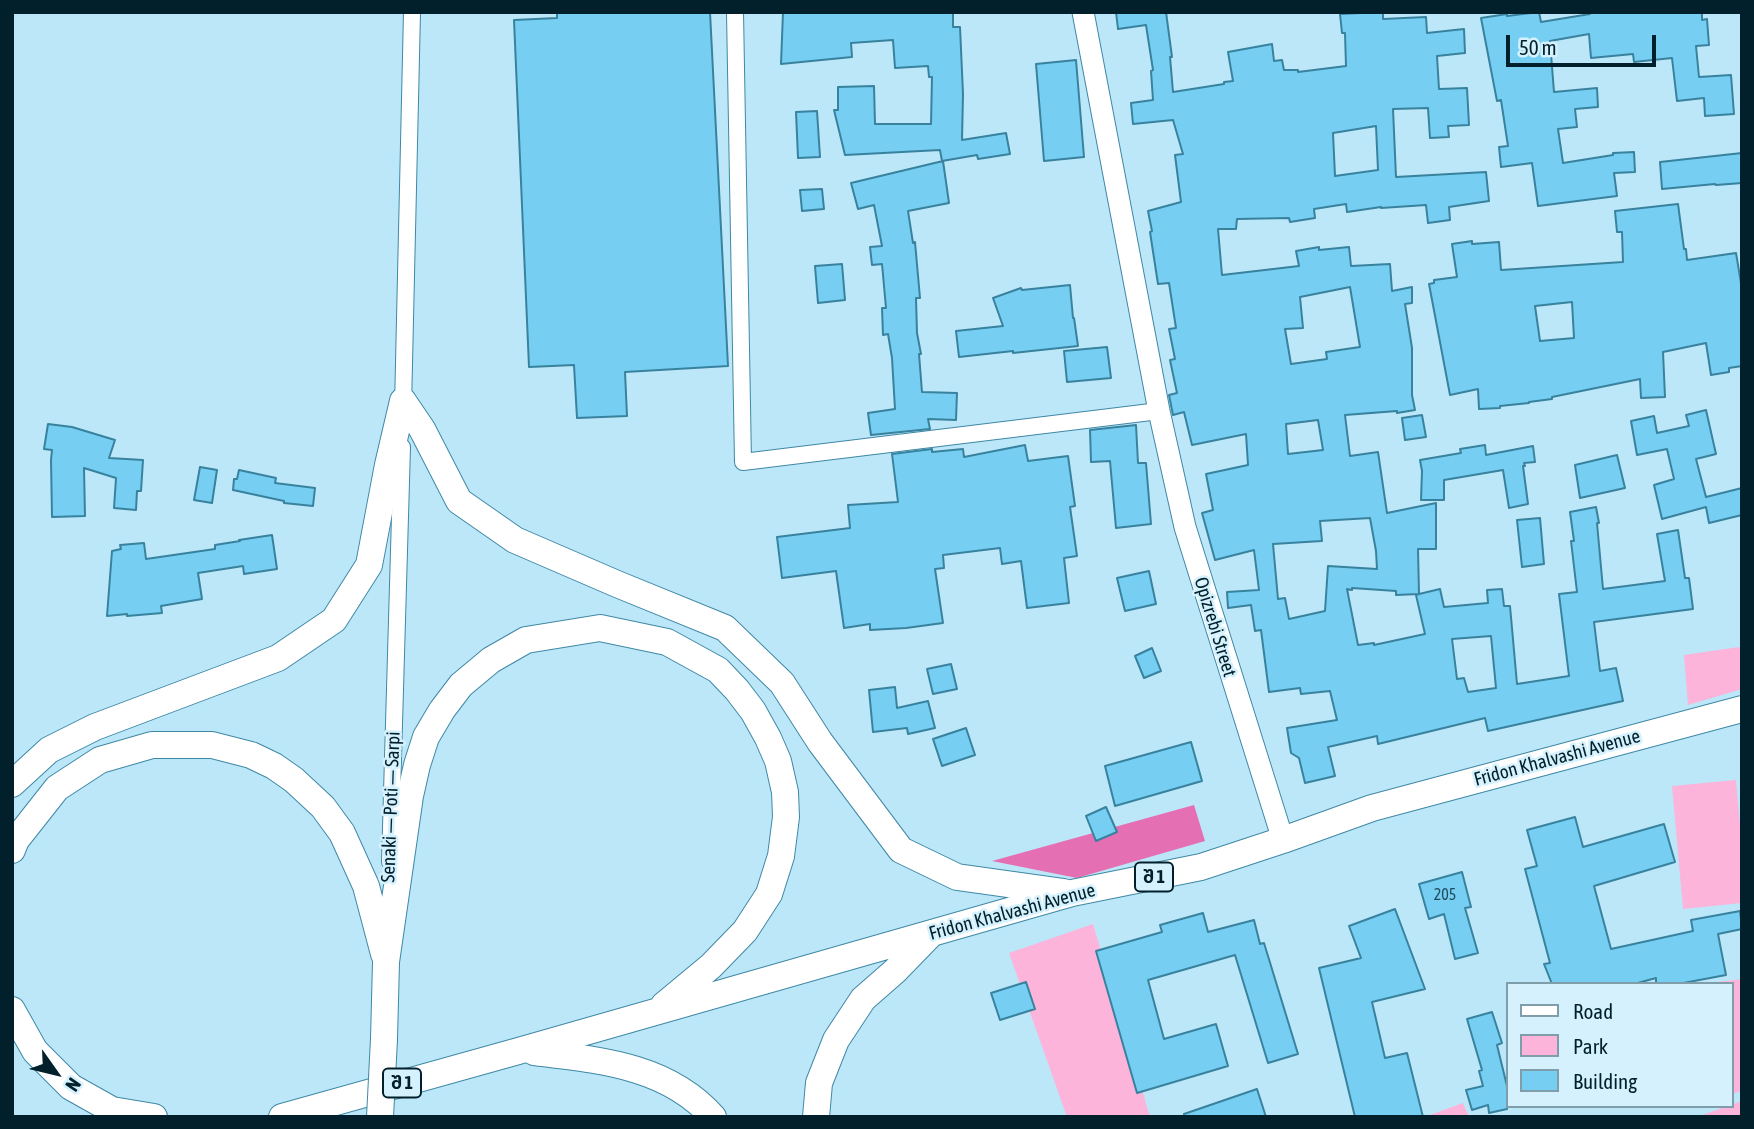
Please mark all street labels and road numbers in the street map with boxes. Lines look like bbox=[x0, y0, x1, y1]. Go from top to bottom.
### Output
street label: Opizrebi Street bbox=[1189, 574, 1241, 680]
street label: Fridon Khalvashi Avenue bbox=[1471, 725, 1643, 791]
street label: Senaki — Poti — Sarpi bbox=[377, 731, 405, 883]
road number: შ 1 bbox=[1135, 862, 1173, 892]
street label: Fridon Khalvashi Avenue bbox=[926, 879, 1098, 945]
road number: შ 1 bbox=[383, 1068, 421, 1098]

